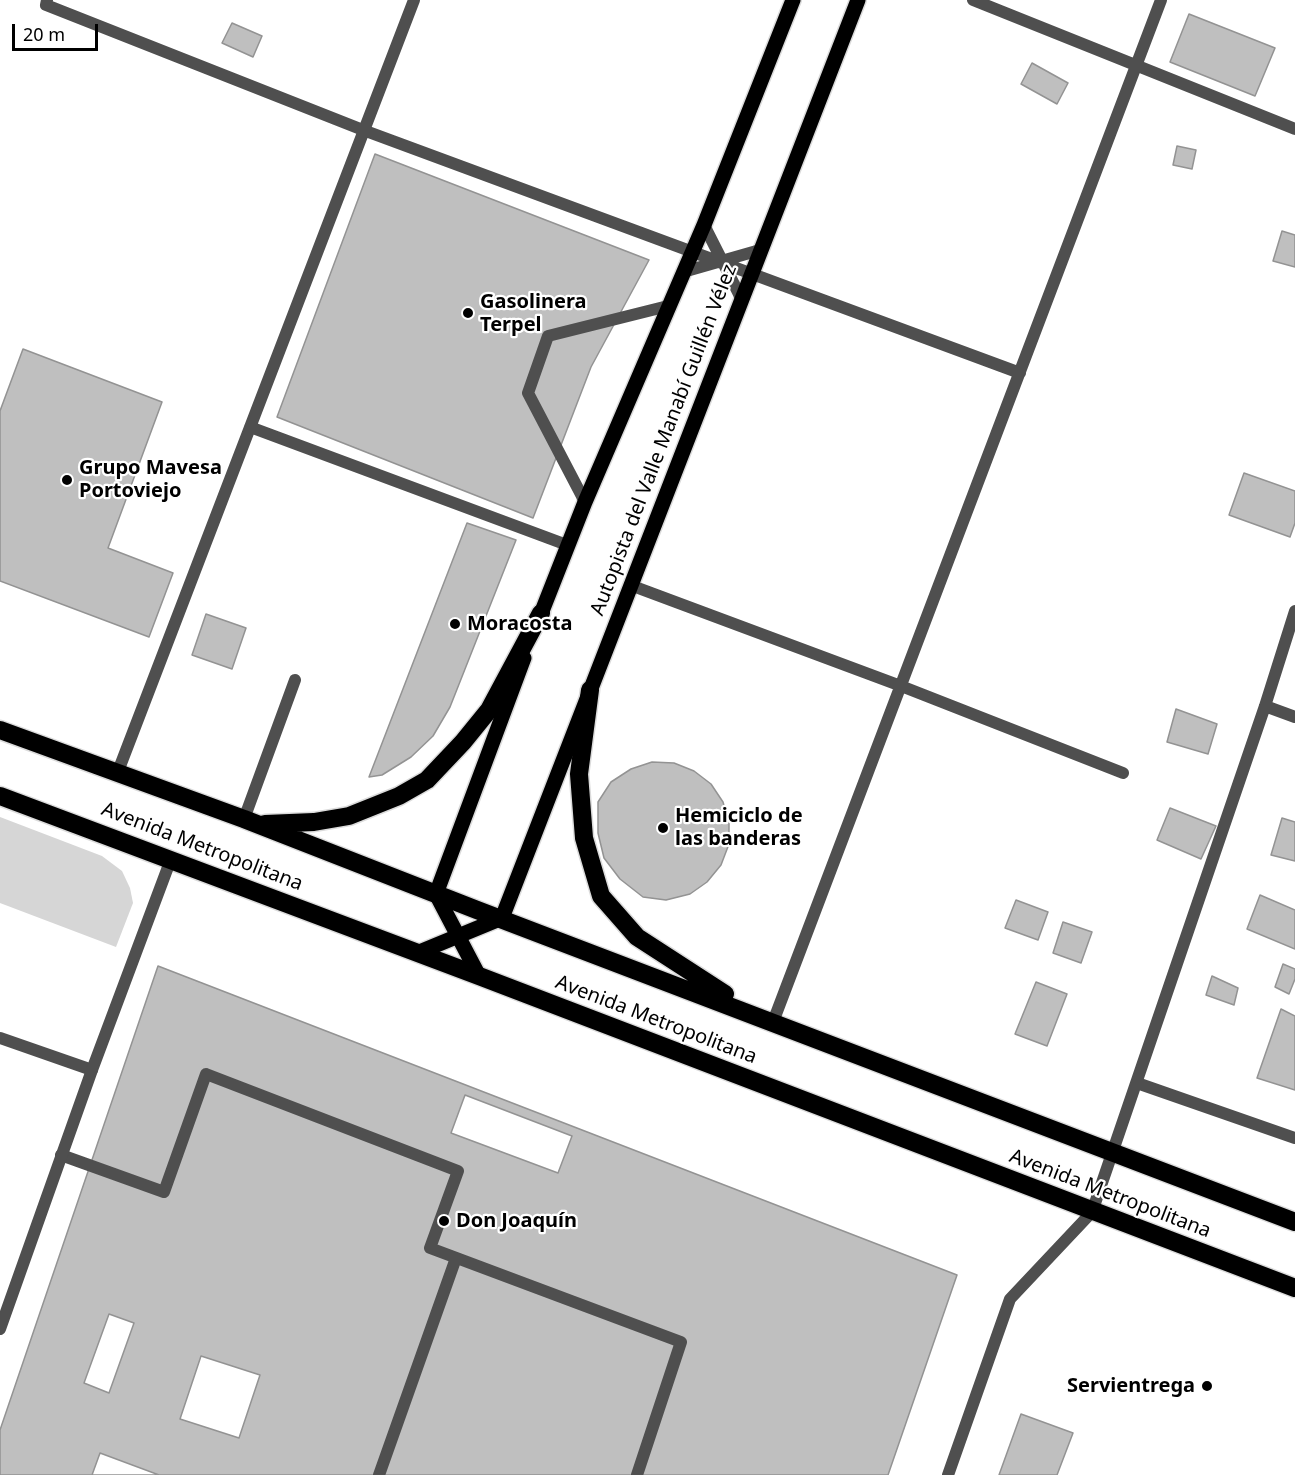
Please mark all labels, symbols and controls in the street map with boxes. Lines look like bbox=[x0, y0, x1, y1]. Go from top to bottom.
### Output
scale bar bbox=[15, 12, 100, 50]
text: 20 m bbox=[23, 22, 65, 46]
street label: Autopista del Valle Manabí Guillén Vélez bbox=[586, 261, 742, 619]
place label: Gasolinera Terpel bbox=[480, 290, 586, 337]
marker: Gasolinera Terpel bbox=[461, 306, 475, 320]
place label: Grupo Mavesa Portoviejo bbox=[79, 456, 222, 503]
marker: Grupo Mavesa Portoviejo bbox=[60, 473, 74, 487]
place label: Moracosta bbox=[467, 612, 572, 636]
marker: Moracosta bbox=[448, 617, 462, 631]
street label: Avenida Metropolitana bbox=[98, 797, 306, 897]
place label: Hemiciclo de las banderas bbox=[675, 804, 803, 851]
marker: Hemiciclo de las banderas bbox=[656, 821, 670, 835]
street label: Avenida Metropolitana bbox=[552, 970, 760, 1070]
street label: Avenida Metropolitana bbox=[1006, 1144, 1214, 1244]
place label: Don Joaquín bbox=[456, 1209, 577, 1233]
marker: Don Joaquín bbox=[437, 1214, 451, 1228]
place label: Servientrega bbox=[1067, 1374, 1195, 1398]
marker: Servientrega bbox=[1200, 1379, 1214, 1393]

